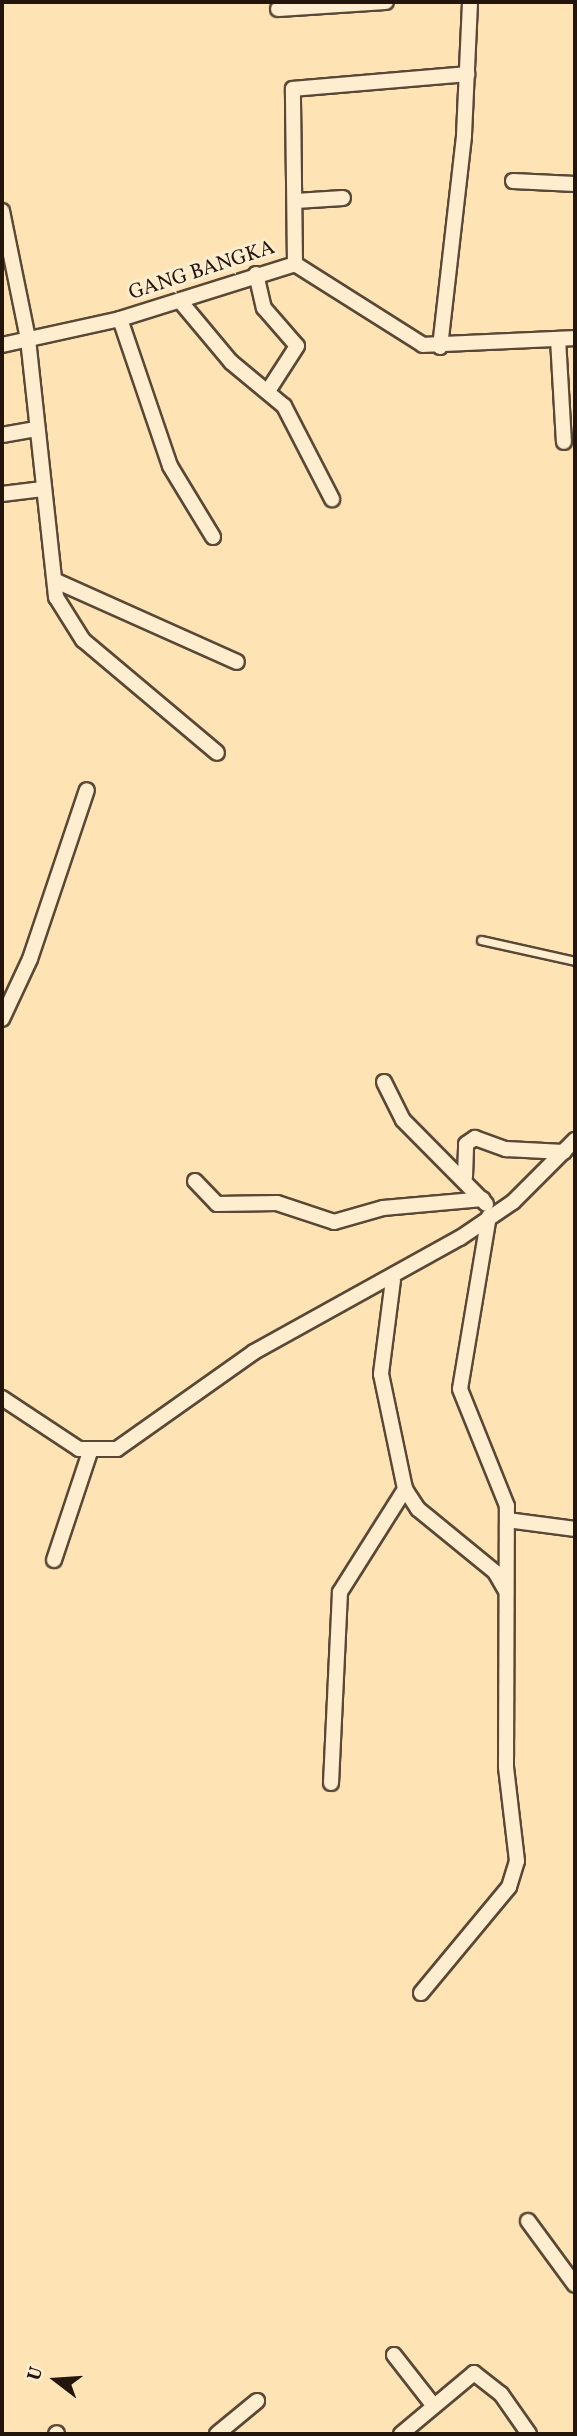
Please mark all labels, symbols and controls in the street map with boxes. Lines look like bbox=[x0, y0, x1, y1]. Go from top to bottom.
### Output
street label: GANG BANGKA bbox=[126, 236, 278, 306]
north arrow bbox=[21, 2345, 91, 2415]
text: U bbox=[22, 2364, 50, 2384]

